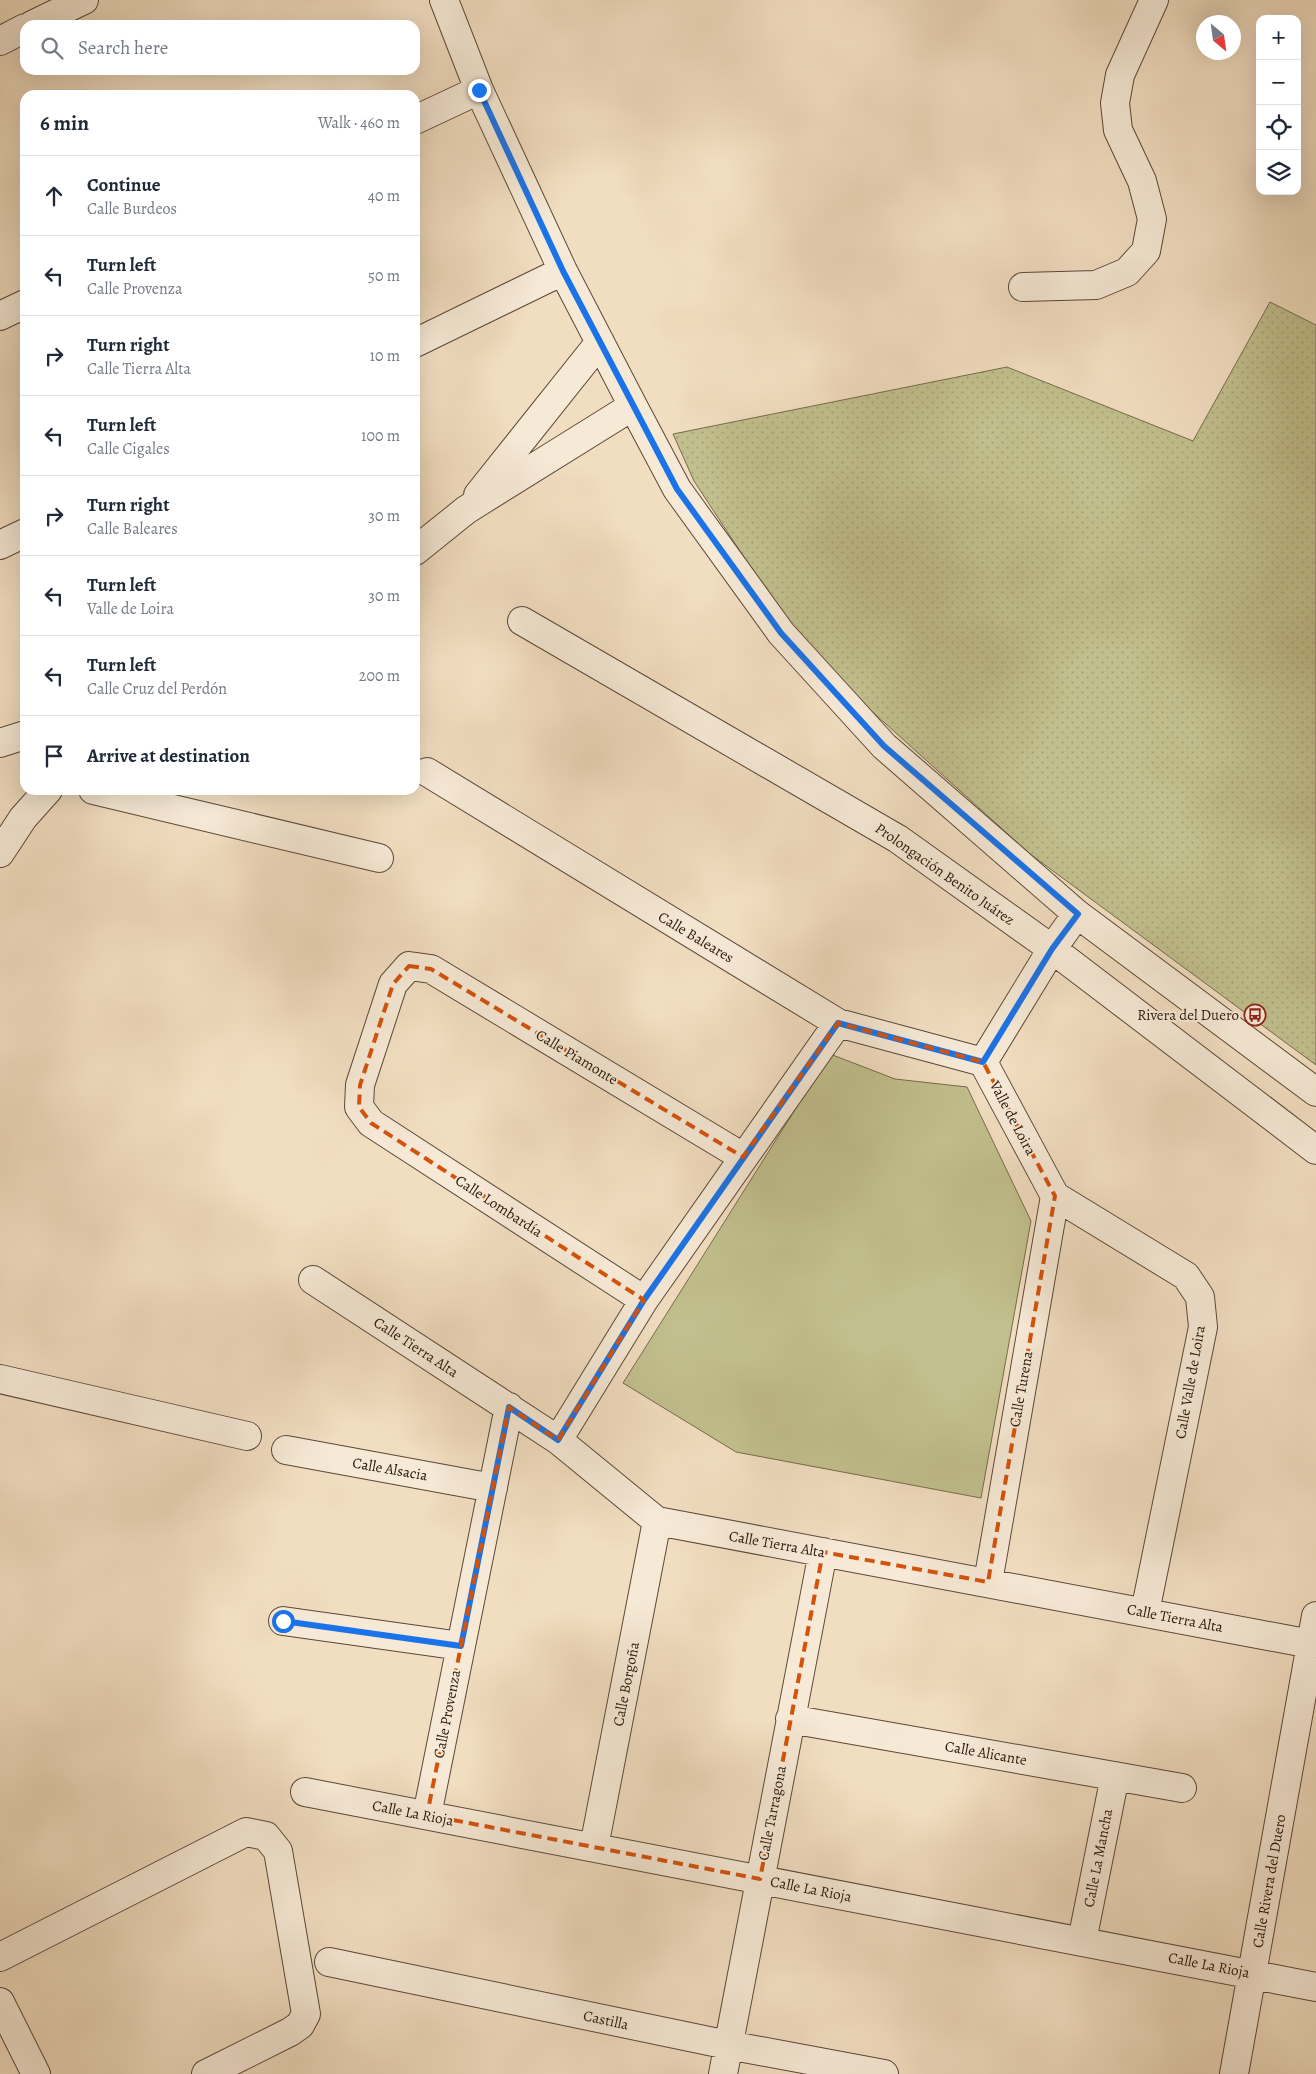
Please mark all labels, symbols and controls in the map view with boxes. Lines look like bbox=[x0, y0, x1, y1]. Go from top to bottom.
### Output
north arrow bbox=[1196, 15, 1241, 60]
map controls bbox=[1256, 15, 1301, 195]
button: + bbox=[1256, 15, 1301, 60]
search box bbox=[20, 20, 420, 75]
icon: search bbox=[38, 34, 66, 62]
text: Search here bbox=[78, 35, 168, 61]
button: − bbox=[1256, 60, 1301, 105]
route end bbox=[468, 79, 491, 102]
button: locate bbox=[1256, 105, 1301, 150]
text: 6 min bbox=[40, 109, 89, 137]
text: Walk · 460 m bbox=[318, 112, 400, 134]
button: layers bbox=[1256, 150, 1301, 195]
text: Continue bbox=[87, 172, 161, 198]
icon: ahead bbox=[40, 182, 68, 210]
text: 40 m bbox=[368, 185, 400, 207]
text: Calle Burdeos bbox=[87, 198, 177, 220]
text: Turn left bbox=[87, 252, 156, 278]
icon: left bbox=[40, 262, 68, 290]
text: 50 m bbox=[368, 265, 400, 287]
text: Calle Provenza bbox=[87, 278, 183, 300]
text: Turn right bbox=[87, 332, 169, 358]
icon: right bbox=[40, 342, 68, 370]
text: 10 m bbox=[370, 345, 400, 367]
text: Calle Tierra Alta bbox=[87, 358, 191, 380]
text: Turn left bbox=[87, 412, 156, 438]
icon: left bbox=[40, 422, 68, 450]
text: 100 m bbox=[361, 425, 400, 447]
text: Calle Cigales bbox=[87, 438, 170, 460]
text: Turn right bbox=[87, 492, 169, 518]
icon: right bbox=[40, 502, 68, 530]
text: 30 m bbox=[368, 505, 400, 527]
text: Calle Baleares bbox=[87, 518, 178, 540]
text: Turn left bbox=[87, 572, 156, 598]
icon: left bbox=[40, 582, 68, 610]
text: 30 m bbox=[368, 585, 400, 607]
text: Valle de Loira bbox=[87, 598, 174, 620]
text: Turn left bbox=[87, 652, 156, 678]
icon: left bbox=[40, 662, 68, 690]
text: 200 m bbox=[359, 665, 400, 687]
text: Calle Cruz del Perdón bbox=[87, 678, 227, 700]
icon: arrive bbox=[40, 742, 68, 770]
text: Arrive at destination bbox=[87, 743, 250, 769]
street label: Prolongación Benito Juárez bbox=[871, 818, 1019, 930]
street label: Calle Baleares bbox=[654, 907, 738, 967]
bus stop icon: Rivera del Duero bbox=[1243, 1003, 1267, 1027]
place label: Rivera del Duero bbox=[1137, 1005, 1239, 1025]
street label: Calle Piamonte bbox=[532, 1025, 622, 1090]
street label: Valle de Loira bbox=[985, 1076, 1041, 1159]
street label: Calle Lombardía bbox=[451, 1170, 547, 1242]
street label: Calle Tierra Alta bbox=[370, 1312, 462, 1382]
street label: Calle Valle de Loira bbox=[1170, 1324, 1210, 1440]
street label: Calle Turena bbox=[1004, 1349, 1038, 1429]
street label: Calle Alsacia bbox=[351, 1453, 429, 1485]
street label: Calle Tierra Alta bbox=[727, 1526, 827, 1562]
street label: Calle Tierra Alta bbox=[1125, 1599, 1225, 1637]
route start bbox=[272, 1610, 295, 1633]
street label: Calle Borgoña bbox=[608, 1640, 644, 1728]
street label: Calle Provenza bbox=[429, 1668, 465, 1760]
street label: Calle Alicante bbox=[943, 1736, 1029, 1770]
street label: Calle Tarragona bbox=[753, 1764, 791, 1862]
street label: Calle La Rioja bbox=[371, 1795, 455, 1831]
street label: Calle La Mancha bbox=[1079, 1807, 1117, 1909]
street label: Calle Rivera del Duero bbox=[1247, 1813, 1291, 1949]
street label: Calle La Rioja bbox=[769, 1871, 853, 1907]
street label: Calle La Rioja bbox=[1167, 1947, 1251, 1983]
street label: Castilla bbox=[581, 2005, 631, 2035]

